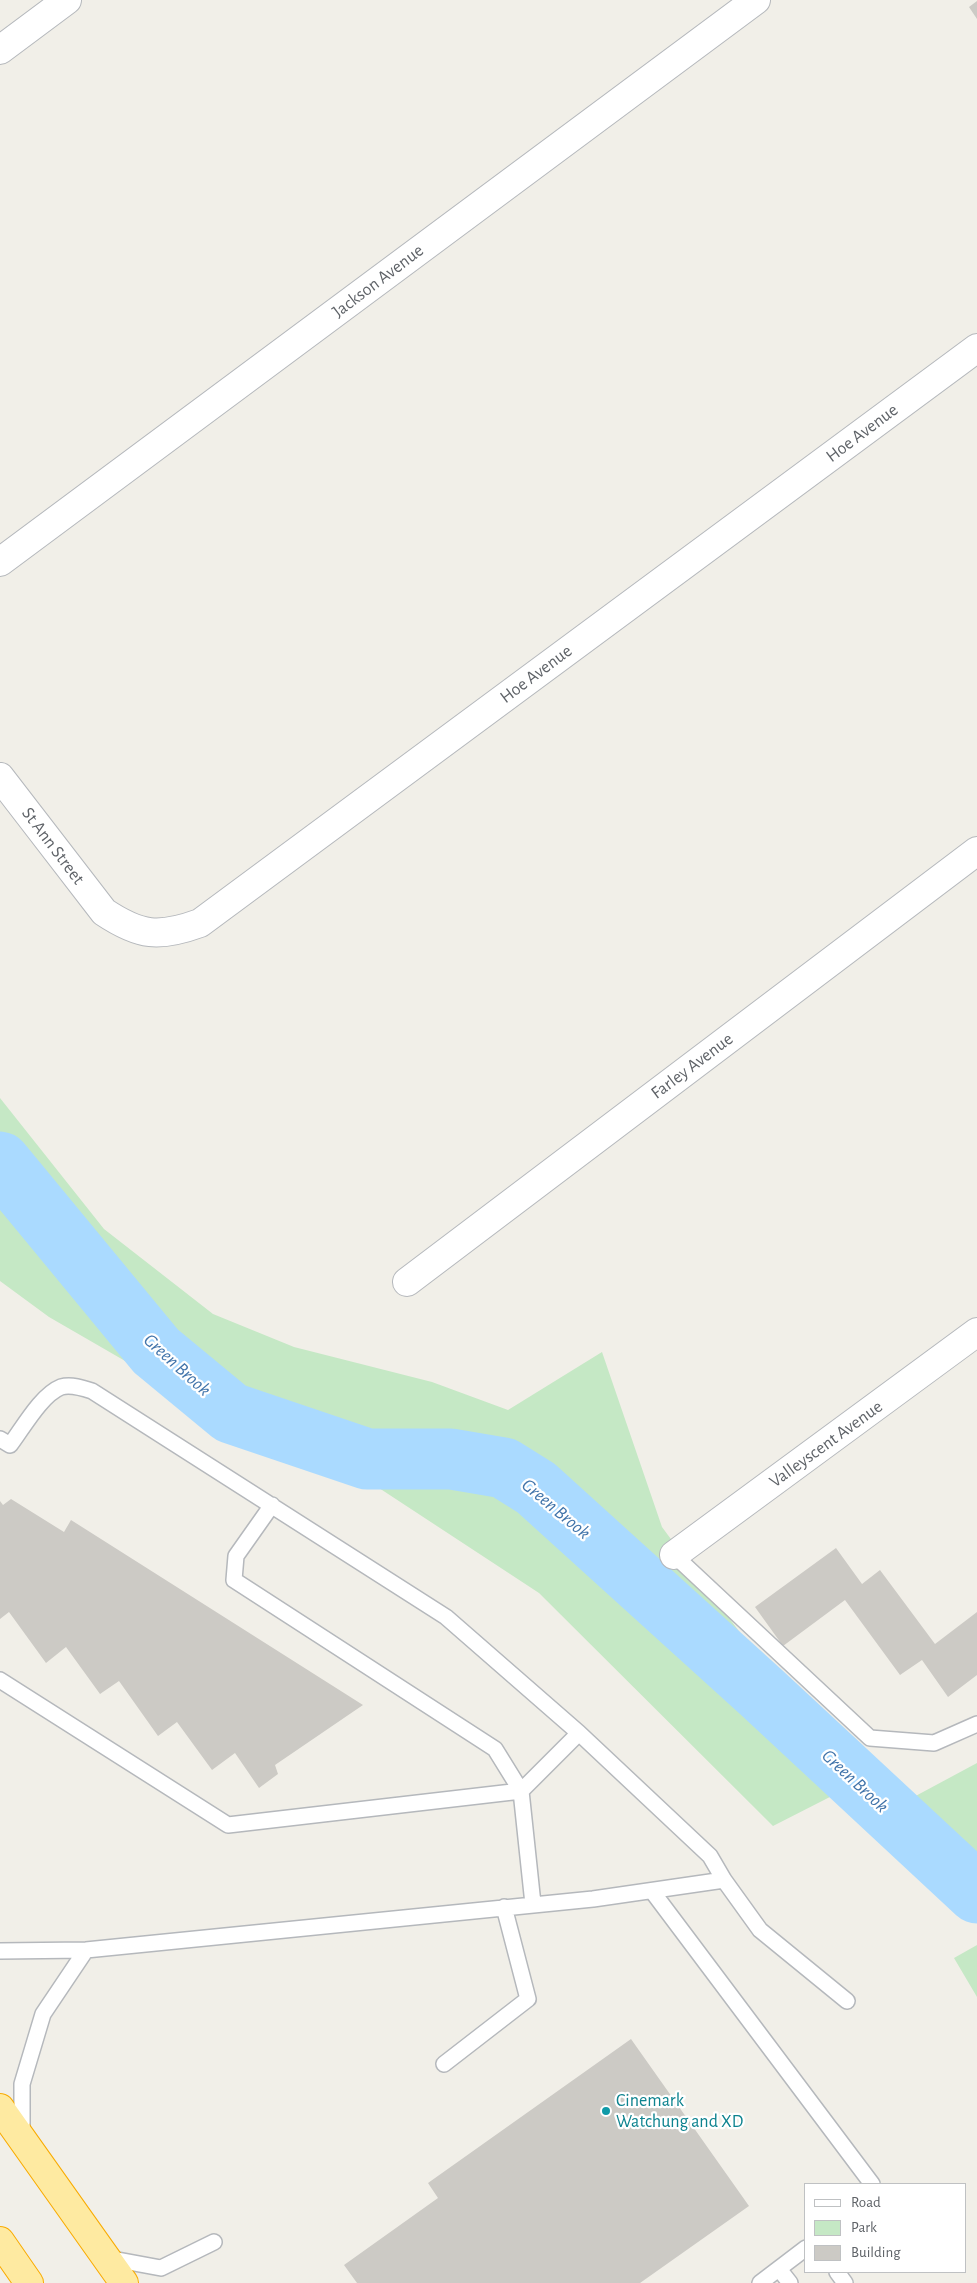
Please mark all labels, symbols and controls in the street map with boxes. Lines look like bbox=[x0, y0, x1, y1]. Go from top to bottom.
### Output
street label: Jackson Avenue bbox=[328, 240, 428, 322]
street label: Hoe Avenue bbox=[822, 399, 902, 467]
street label: Hoe Avenue bbox=[496, 640, 576, 708]
street label: St Ann Street bbox=[17, 803, 89, 889]
street label: Farley Avenue bbox=[647, 1028, 737, 1104]
water label: Green Brook bbox=[139, 1329, 215, 1401]
street label: Valleyscent Avenue bbox=[765, 1396, 887, 1492]
water label: Green Brook bbox=[517, 1474, 595, 1544]
water label: Green Brook bbox=[817, 1744, 893, 1818]
place label: Cinemark Watchung and XD bbox=[616, 2090, 743, 2132]
marker: Cinemark Watchung and XD bbox=[600, 2105, 612, 2117]
legend bbox=[804, 2183, 967, 2273]
text: Road bbox=[851, 2195, 881, 2210]
text: Park bbox=[851, 2220, 877, 2235]
text: Building bbox=[851, 2245, 901, 2260]

